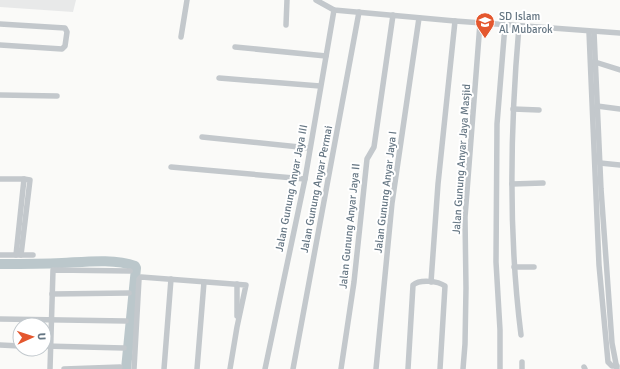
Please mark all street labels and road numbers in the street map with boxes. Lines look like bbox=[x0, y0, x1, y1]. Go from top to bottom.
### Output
street label: Jalan Gunung Anyar Jaya Masjid bbox=[450, 83, 473, 235]
street label: Jalan Gunung Anyar Jaya III bbox=[273, 123, 310, 253]
street label: Jalan Gunung Anyar Permai bbox=[298, 124, 335, 254]
street label: Jalan Gunung Anyar Jaya I bbox=[372, 130, 399, 254]
street label: Jalan Gunung Anyar Jaya II bbox=[336, 163, 363, 289]

